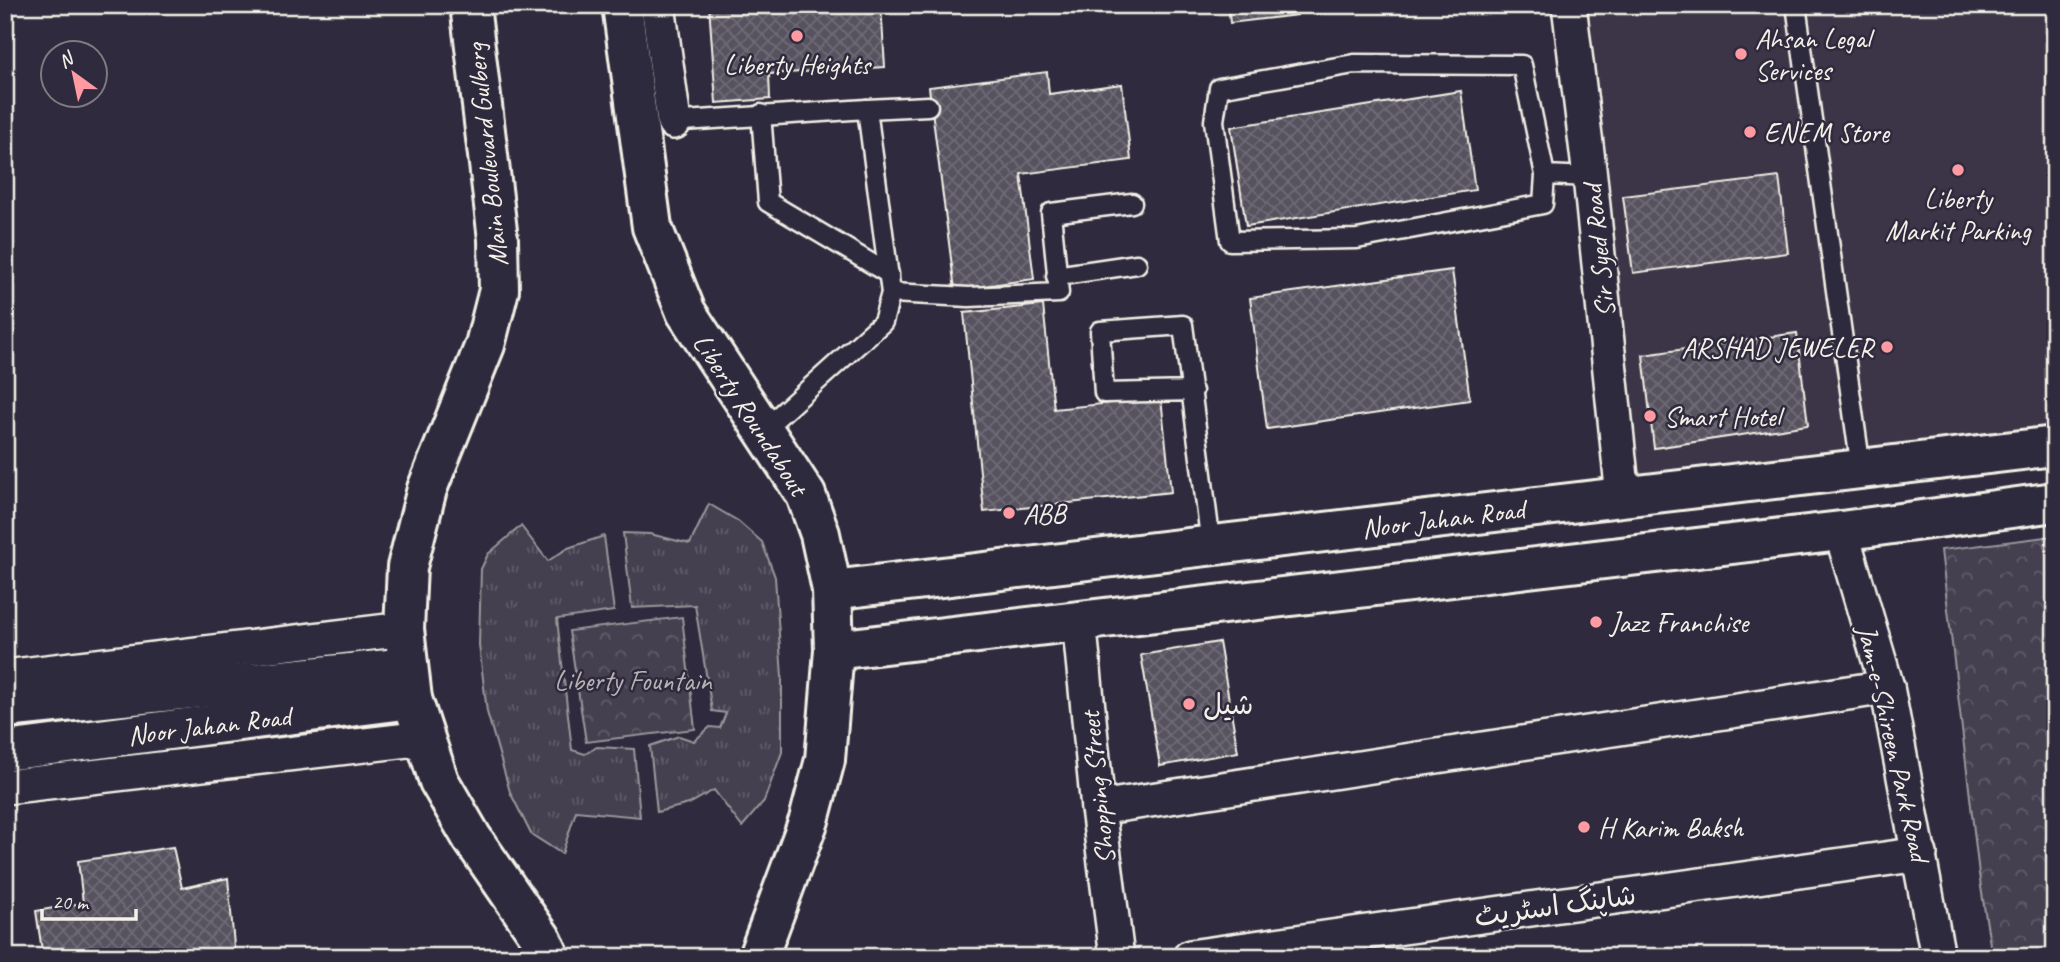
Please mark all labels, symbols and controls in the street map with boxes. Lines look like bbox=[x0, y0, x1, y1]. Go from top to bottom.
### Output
place label: Ahsan Legal Services bbox=[1755, 21, 1876, 88]
marker: Liberty Heights bbox=[789, 28, 805, 44]
north arrow bbox=[38, 38, 108, 108]
street label: Main Boulevard Gulberg bbox=[457, 40, 516, 268]
text: N bbox=[54, 46, 79, 74]
marker: Ahsan Legal Services bbox=[1733, 46, 1749, 62]
place label: Liberty Heights bbox=[724, 47, 872, 82]
place label: ENEM Store bbox=[1764, 115, 1891, 150]
marker: ENEM Store bbox=[1742, 124, 1758, 140]
marker: Liberty Markit Parking bbox=[1950, 162, 1966, 178]
street label: Sir Syed Road bbox=[1574, 179, 1623, 319]
place label: Liberty Markit Parking bbox=[1885, 181, 2032, 248]
street label: Liberty Roundabout bbox=[685, 327, 817, 504]
place label: ARSHAD JEWELER bbox=[1681, 330, 1876, 365]
marker: ARSHAD JEWELER bbox=[1879, 339, 1895, 355]
place label: Smart Hotel bbox=[1664, 399, 1786, 434]
marker: Smart Hotel bbox=[1642, 408, 1658, 424]
street label: Noor Jahan Road bbox=[1360, 491, 1530, 546]
place label: ABB bbox=[1023, 496, 1069, 531]
marker: ABB bbox=[1001, 505, 1017, 521]
place label: Jazz Franchise bbox=[1608, 605, 1750, 640]
marker: Jazz Franchise bbox=[1588, 614, 1604, 630]
street label: Jam-e-Shireen Park Road bbox=[1849, 620, 1939, 868]
park label: Liberty Fountain bbox=[554, 663, 713, 698]
place label: شیل bbox=[1203, 687, 1253, 722]
marker: شیل bbox=[1181, 696, 1197, 712]
street label: Noor Jahan Road bbox=[126, 698, 296, 753]
street label: Shopping Street bbox=[1072, 707, 1123, 866]
place label: H Karim Baksh bbox=[1598, 810, 1745, 845]
marker: H Karim Baksh bbox=[1576, 819, 1592, 835]
street label: شاپنگ اسٹریٹ bbox=[1472, 877, 1638, 935]
scale bar bbox=[42, 878, 136, 922]
text: 20 m bbox=[52, 889, 90, 915]

